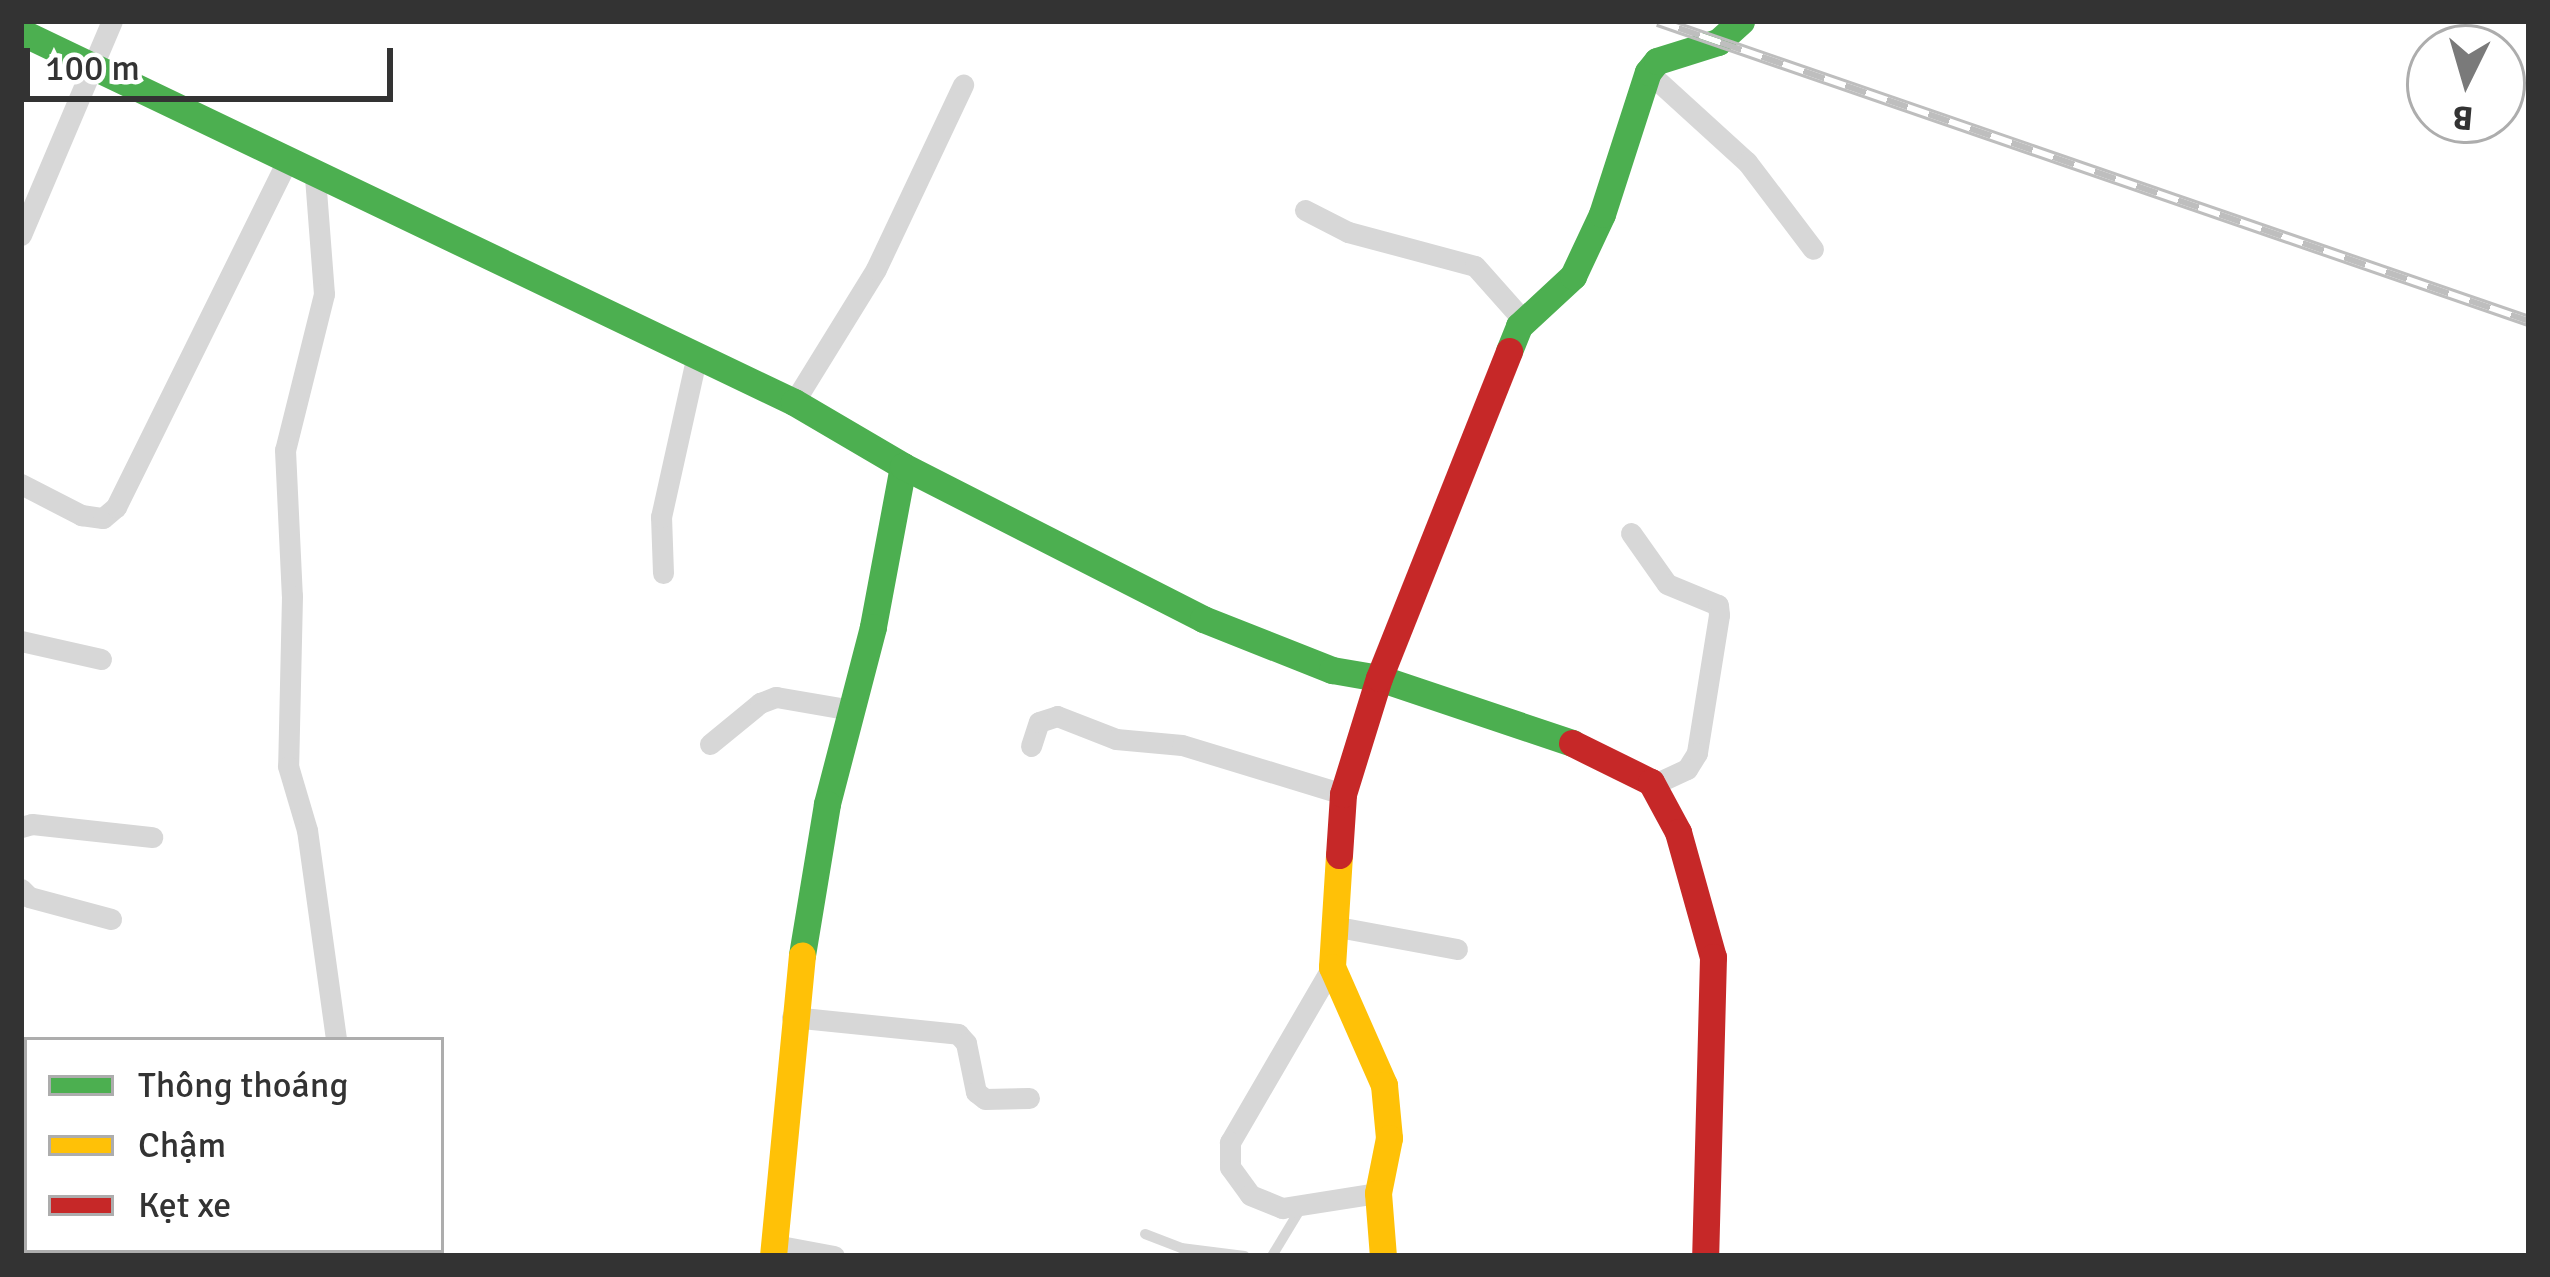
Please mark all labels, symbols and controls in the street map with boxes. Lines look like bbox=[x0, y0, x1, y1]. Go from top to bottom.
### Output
scale bar bbox=[30, 24, 399, 98]
north arrow bbox=[2406, 24, 2526, 144]
text: 100 m bbox=[45, 46, 140, 91]
text: B bbox=[2451, 96, 2475, 139]
legend bbox=[24, 1037, 444, 1253]
text: Thông thoáng bbox=[138, 1063, 348, 1108]
text: Chậm bbox=[138, 1123, 226, 1168]
text: Kẹt xe bbox=[138, 1183, 231, 1228]

